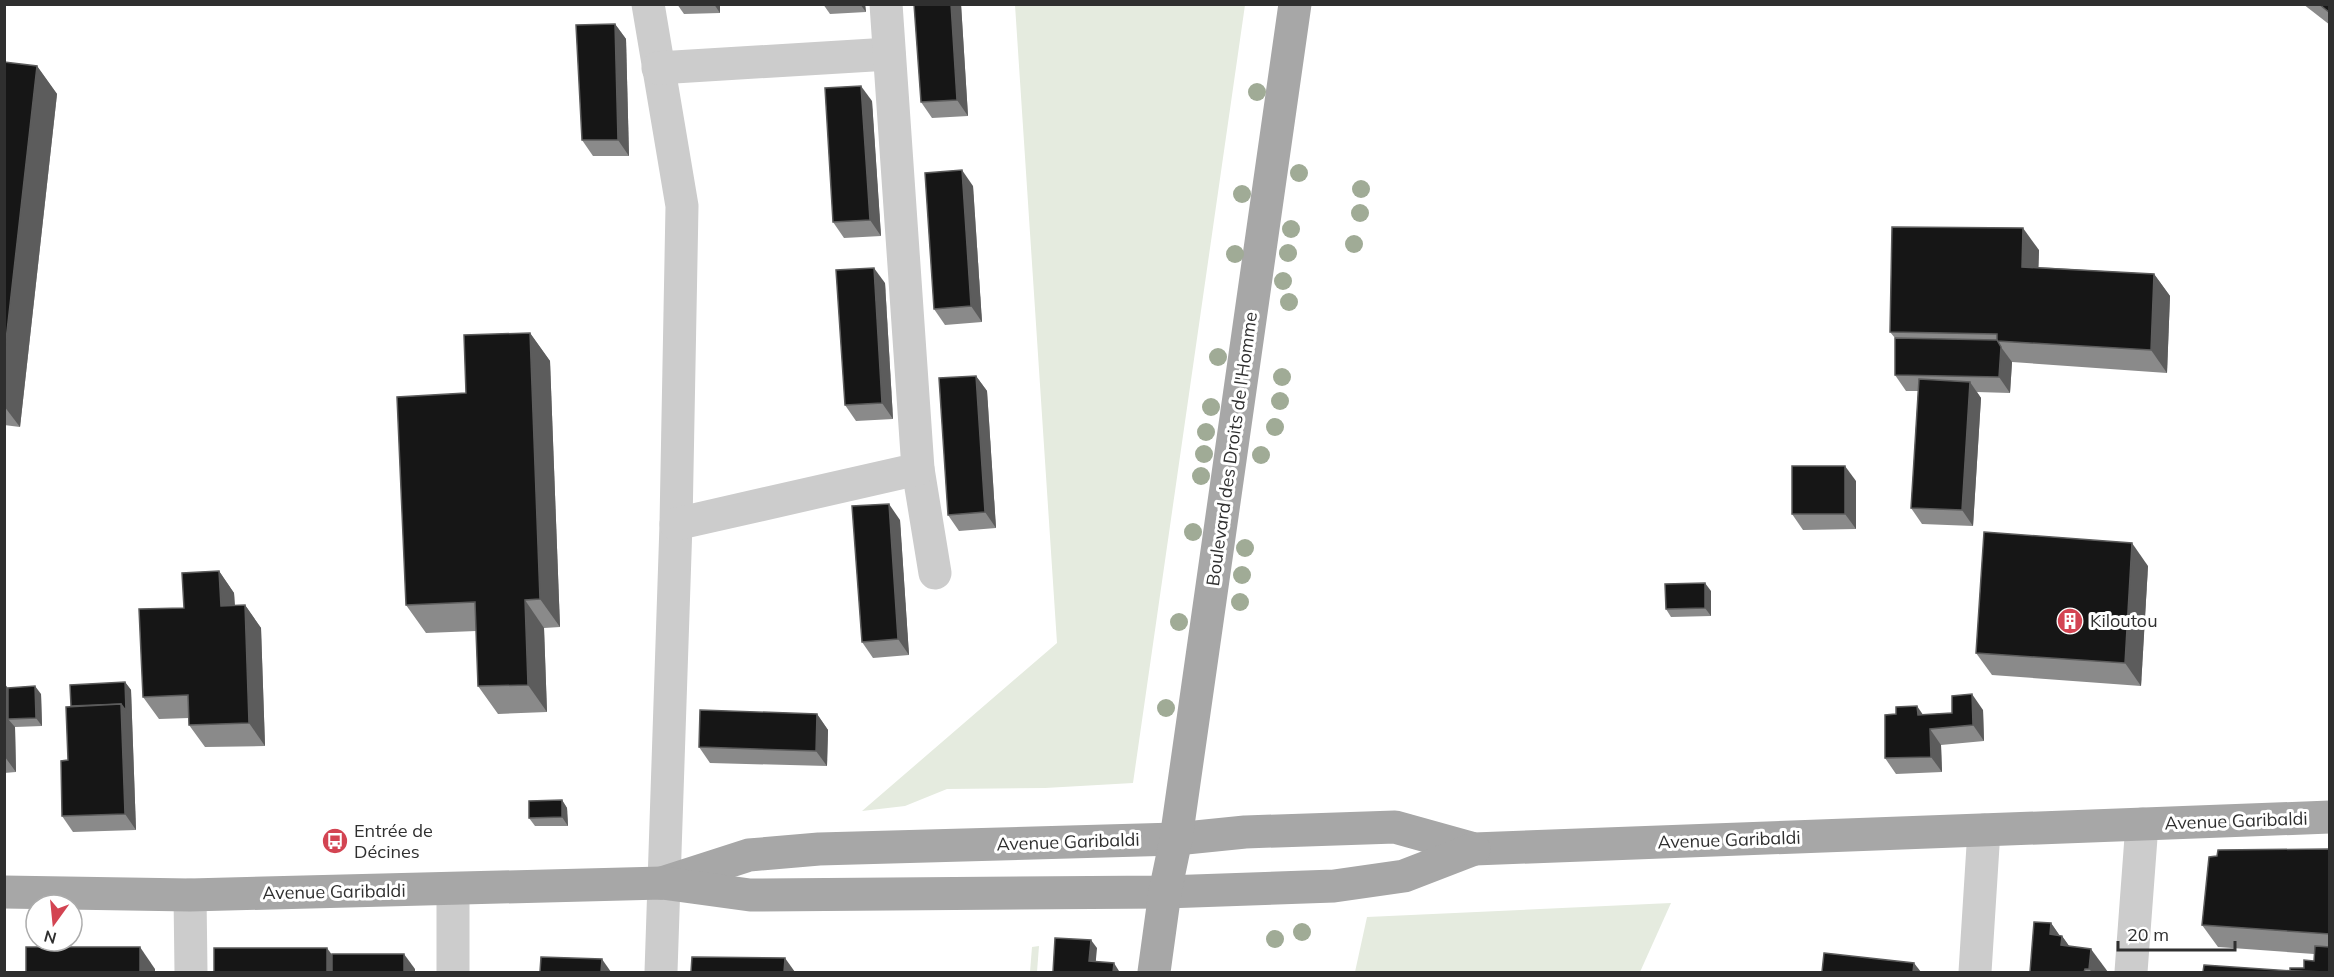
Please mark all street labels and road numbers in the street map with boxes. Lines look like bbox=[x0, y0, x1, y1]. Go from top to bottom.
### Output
street label: Boulevard des Droits de l'Homme bbox=[1201, 310, 1262, 587]
street label: Avenue Garibaldi bbox=[2164, 807, 2308, 834]
street label: Avenue Garibaldi bbox=[1657, 826, 1801, 853]
street label: Avenue Garibaldi bbox=[996, 828, 1140, 855]
street label: Avenue Garibaldi bbox=[262, 879, 406, 904]

